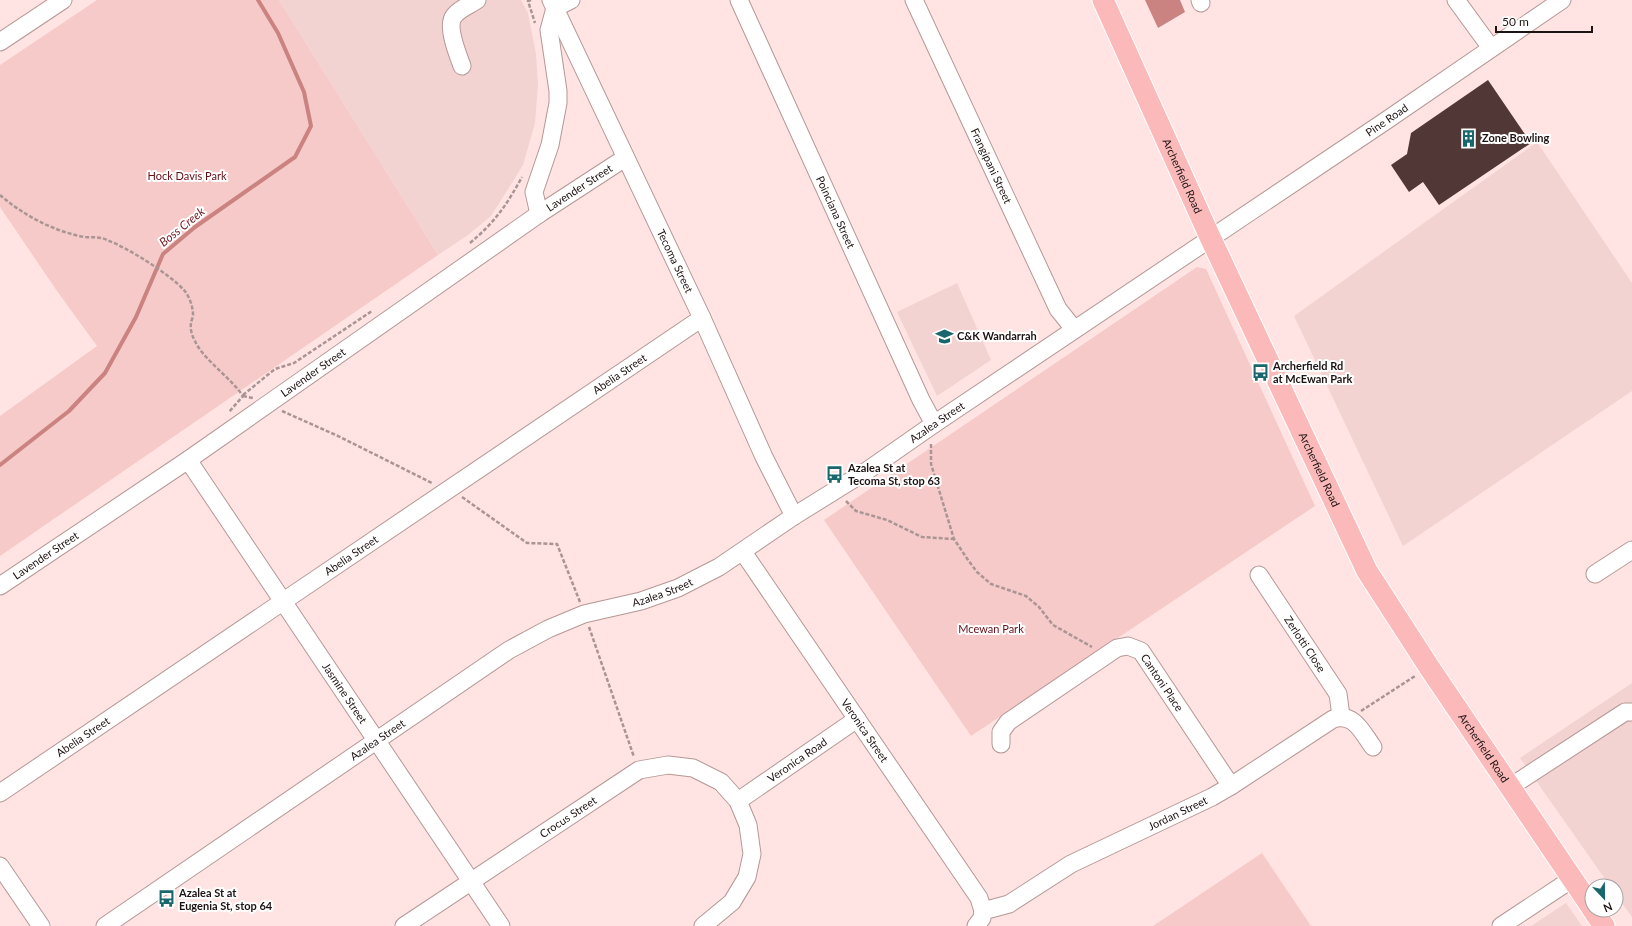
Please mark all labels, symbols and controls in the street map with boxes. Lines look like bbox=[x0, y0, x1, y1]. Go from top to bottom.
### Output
scale bar bbox=[1496, 8, 1592, 34]
text: 50 m bbox=[1502, 14, 1529, 29]
street label: Pine Road bbox=[1363, 101, 1410, 139]
street label: Frangipani Street bbox=[969, 126, 1015, 206]
building icon: Zone Bowling bbox=[1459, 128, 1479, 148]
place label: Zone Bowling bbox=[1482, 131, 1549, 144]
street label: Archerfield Road bbox=[1160, 136, 1205, 215]
street label: Lavender Street bbox=[544, 161, 614, 214]
park label: Hock Davis Park bbox=[147, 169, 227, 182]
street label: Poinciana Street bbox=[814, 174, 858, 250]
water label: Boss Creek bbox=[156, 204, 208, 250]
street label: Tecoma Street bbox=[655, 227, 696, 295]
school or university icon: C&K Wandarrah bbox=[934, 326, 954, 346]
place label: C&K Wandarrah bbox=[957, 329, 1037, 342]
street label: Lavender Street bbox=[278, 345, 348, 399]
street label: Abelia Street bbox=[590, 351, 649, 396]
place label: Archerfield Rd at McEwan Park bbox=[1272, 359, 1352, 385]
bus stop icon: Archerfield Rd at McEwan Park bbox=[1250, 362, 1270, 382]
street label: Azalea Street bbox=[907, 399, 967, 445]
street label: Archerfield Road bbox=[1297, 430, 1343, 509]
place label: Azalea St at Tecoma St, stop 63 bbox=[847, 461, 940, 487]
bus stop icon: Azalea St at Tecoma St, stop 63 bbox=[825, 464, 845, 484]
street label: Lavender Street bbox=[10, 528, 81, 582]
street label: Abelia Street bbox=[322, 532, 380, 578]
street label: Azalea Street bbox=[631, 575, 695, 609]
street label: Zerlotti Close bbox=[1282, 613, 1329, 675]
park label: Mcewan Park bbox=[958, 622, 1024, 635]
street label: Cantoni Place bbox=[1139, 651, 1186, 714]
street label: Jasmine Street bbox=[320, 660, 370, 726]
street label: Veronica Street bbox=[839, 696, 891, 764]
street label: Archerfield Road bbox=[1456, 711, 1512, 785]
street label: Abelia Street bbox=[53, 714, 112, 759]
street label: Azalea Street bbox=[347, 716, 407, 763]
street label: Veronica Road bbox=[765, 735, 829, 785]
street label: Crocus Street bbox=[537, 793, 599, 840]
street label: Jordan Street bbox=[1146, 793, 1209, 832]
north arrow bbox=[1584, 878, 1624, 918]
place label: Azalea St at Eugenia St, stop 64 bbox=[178, 886, 273, 912]
bus stop icon: Azalea St at Eugenia St, stop 64 bbox=[156, 889, 176, 909]
text: N bbox=[1602, 900, 1614, 915]

